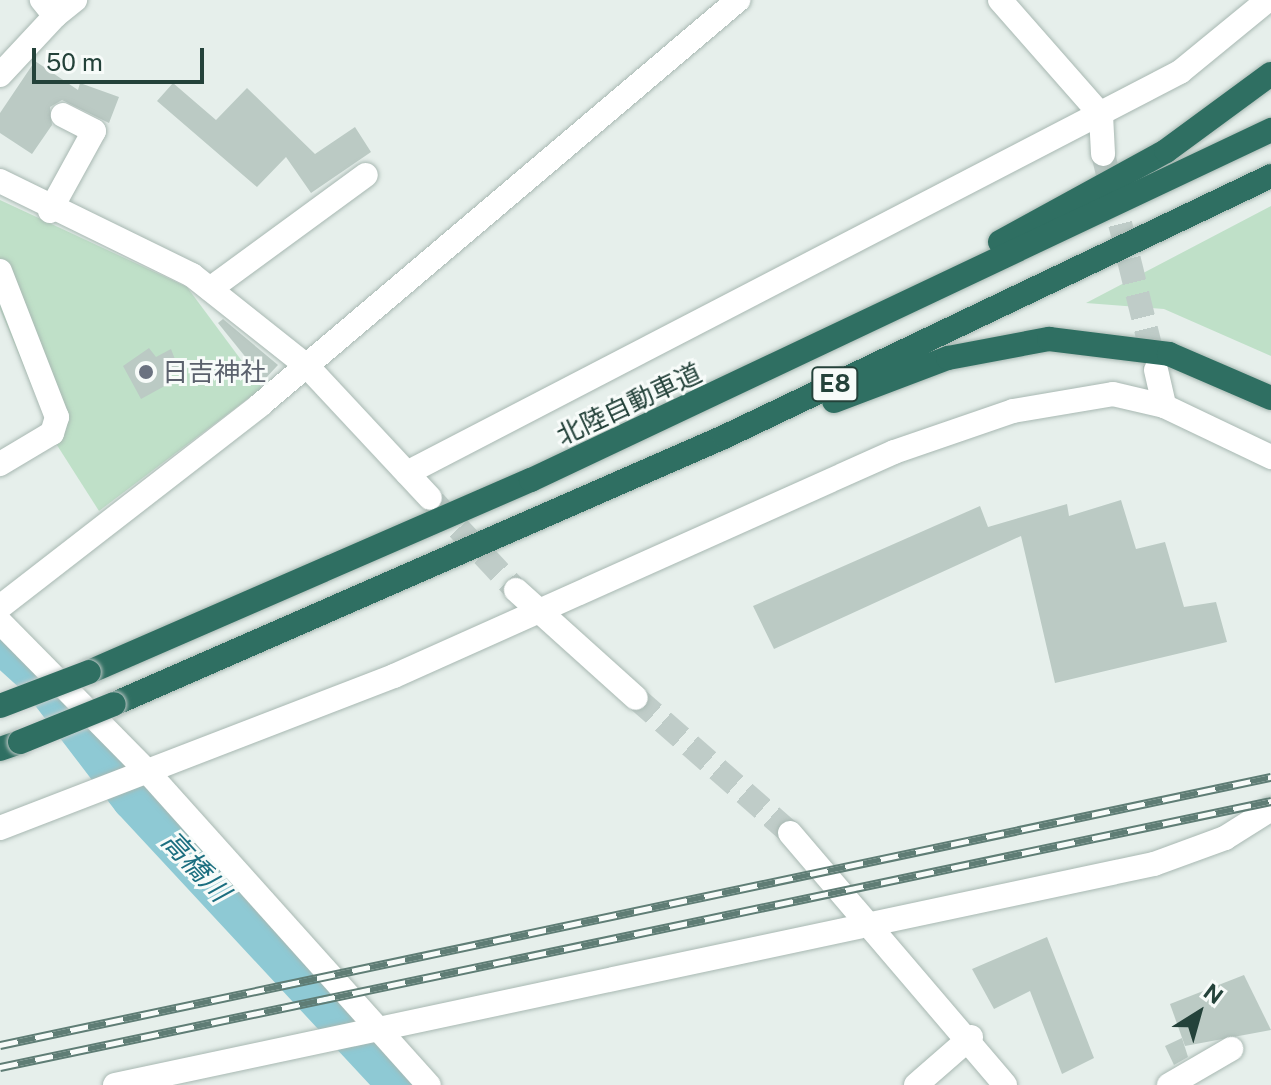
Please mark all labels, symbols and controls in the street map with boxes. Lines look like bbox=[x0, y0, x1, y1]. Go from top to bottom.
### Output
scale bar bbox=[36, 32, 208, 82]
text: 50 m bbox=[46, 48, 103, 76]
place label: 日吉神社 bbox=[162, 356, 266, 388]
street label: 北陸自動車道 bbox=[552, 357, 706, 451]
marker: 日吉神社 bbox=[137, 363, 155, 381]
road number: E8 bbox=[811, 364, 859, 404]
water label: 高橋川 bbox=[155, 824, 237, 908]
north arrow bbox=[1159, 973, 1239, 1053]
text: N bbox=[1199, 978, 1228, 1009]

